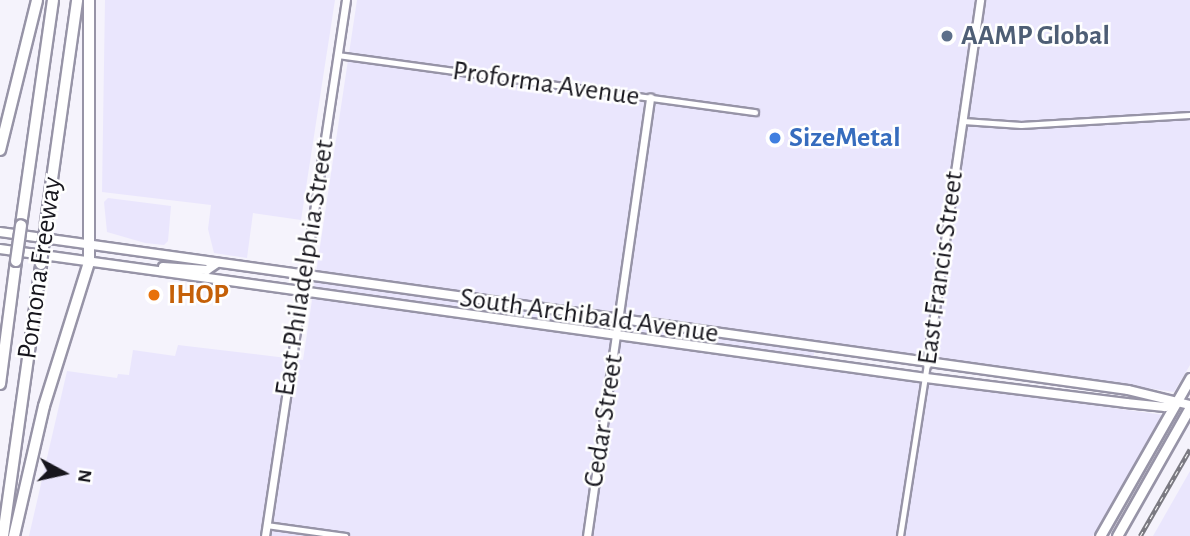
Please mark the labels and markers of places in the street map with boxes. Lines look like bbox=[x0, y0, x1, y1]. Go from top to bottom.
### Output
place label: AAMP Global bbox=[961, 19, 1110, 53]
marker: AAMP Global bbox=[939, 28, 955, 44]
place label: SizeMetal bbox=[789, 121, 901, 155]
marker: SizeMetal bbox=[767, 130, 783, 146]
place label: IHOP bbox=[168, 278, 229, 312]
marker: IHOP bbox=[146, 287, 162, 303]

